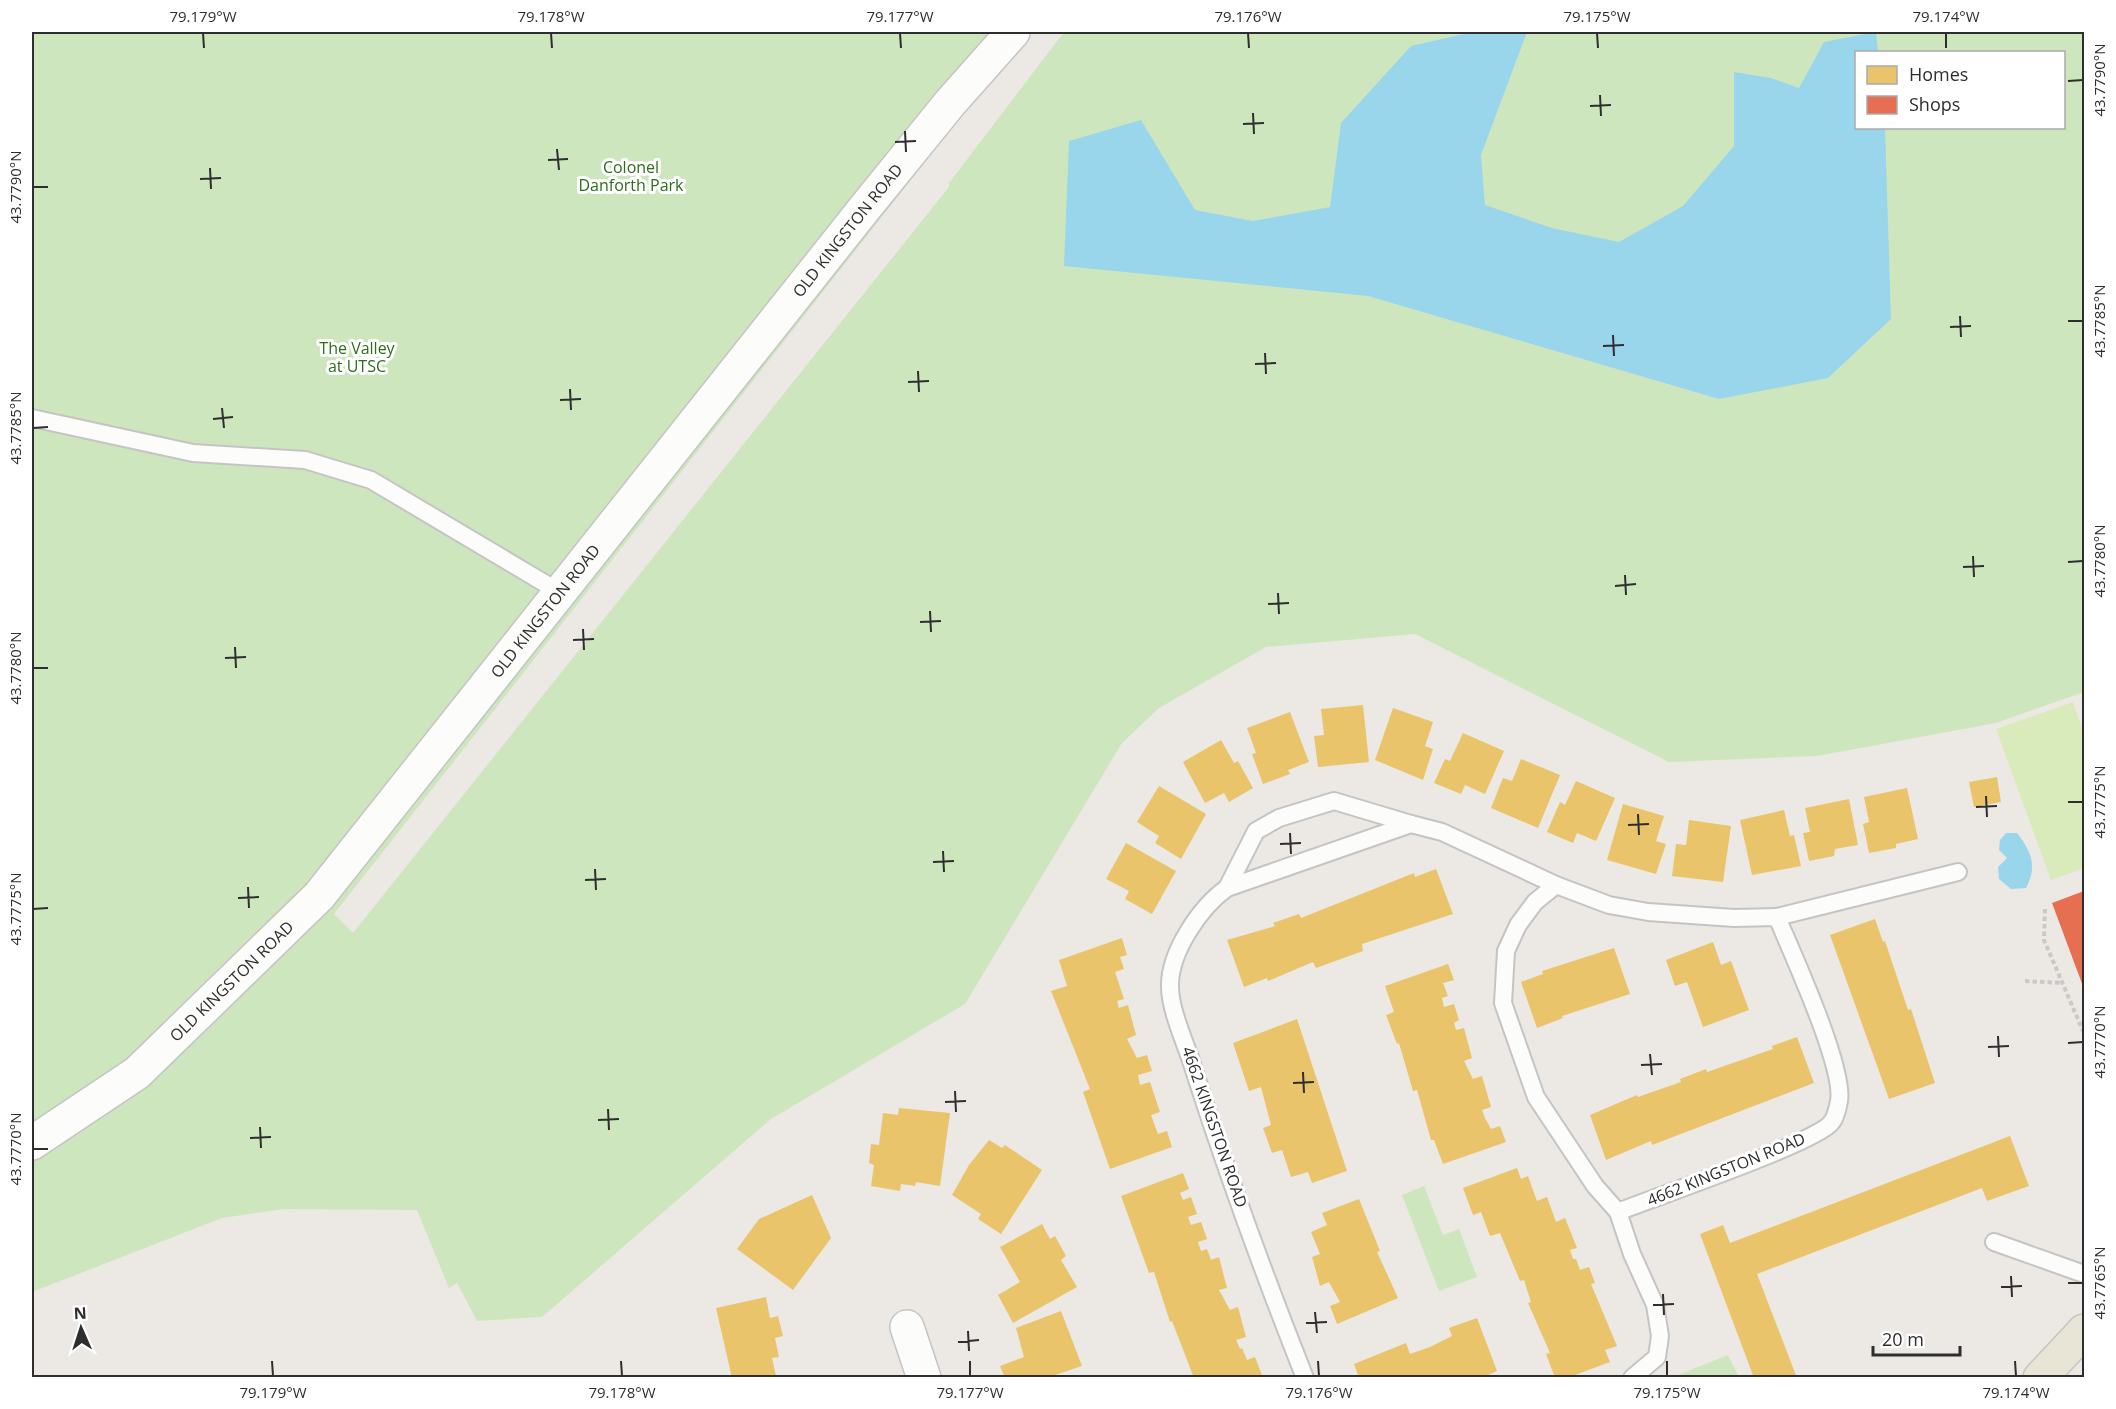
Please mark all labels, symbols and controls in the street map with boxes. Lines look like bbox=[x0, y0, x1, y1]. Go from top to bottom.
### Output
text: 79.179°W bbox=[169, 6, 237, 26]
text: 79.178°W bbox=[517, 6, 585, 26]
text: 79.177°W bbox=[866, 6, 934, 26]
text: 79.176°W bbox=[1214, 6, 1282, 26]
text: 79.175°W bbox=[1563, 6, 1631, 26]
text: 79.174°W bbox=[1912, 6, 1980, 26]
text: 43.7790°N bbox=[2089, 43, 2109, 117]
legend bbox=[1855, 51, 2065, 129]
text: Homes bbox=[1909, 62, 1968, 86]
text: Shops bbox=[1909, 92, 1960, 116]
text: 43.7790°N bbox=[5, 150, 25, 224]
park label: Colonel Danforth Park bbox=[579, 156, 684, 196]
street label: OLD KINGSTON ROAD bbox=[787, 159, 907, 302]
text: 43.7785°N bbox=[2089, 284, 2109, 358]
park label: The Valley at UTSC bbox=[319, 337, 396, 377]
text: 43.7785°N bbox=[5, 391, 25, 465]
text: 43.7780°N bbox=[2089, 524, 2109, 598]
street label: OLD KINGSTON ROAD bbox=[485, 539, 605, 682]
text: 43.7780°N bbox=[5, 631, 25, 705]
text: 43.7775°N bbox=[2089, 765, 2109, 839]
text: 43.7775°N bbox=[5, 872, 25, 946]
street label: OLD KINGSTON ROAD bbox=[165, 916, 298, 1046]
text: 43.7770°N bbox=[2089, 1005, 2109, 1079]
street label: 4662 KINGSTON ROAD bbox=[1177, 1044, 1253, 1210]
text: 43.7770°N bbox=[5, 1112, 25, 1186]
street label: 4662 KINGSTON ROAD bbox=[1644, 1127, 1808, 1211]
text: 43.7765°N bbox=[2089, 1246, 2109, 1320]
north arrow bbox=[51, 1298, 111, 1358]
text: N bbox=[73, 1302, 87, 1324]
scale bar bbox=[1873, 1319, 1960, 1357]
text: 20 m bbox=[1882, 1327, 1924, 1351]
text: 79.179°W bbox=[239, 1382, 307, 1402]
text: 79.178°W bbox=[588, 1382, 656, 1402]
text: 79.177°W bbox=[936, 1382, 1004, 1402]
text: 79.176°W bbox=[1285, 1382, 1353, 1402]
text: 79.175°W bbox=[1633, 1382, 1701, 1402]
text: 79.174°W bbox=[1982, 1382, 2050, 1402]

